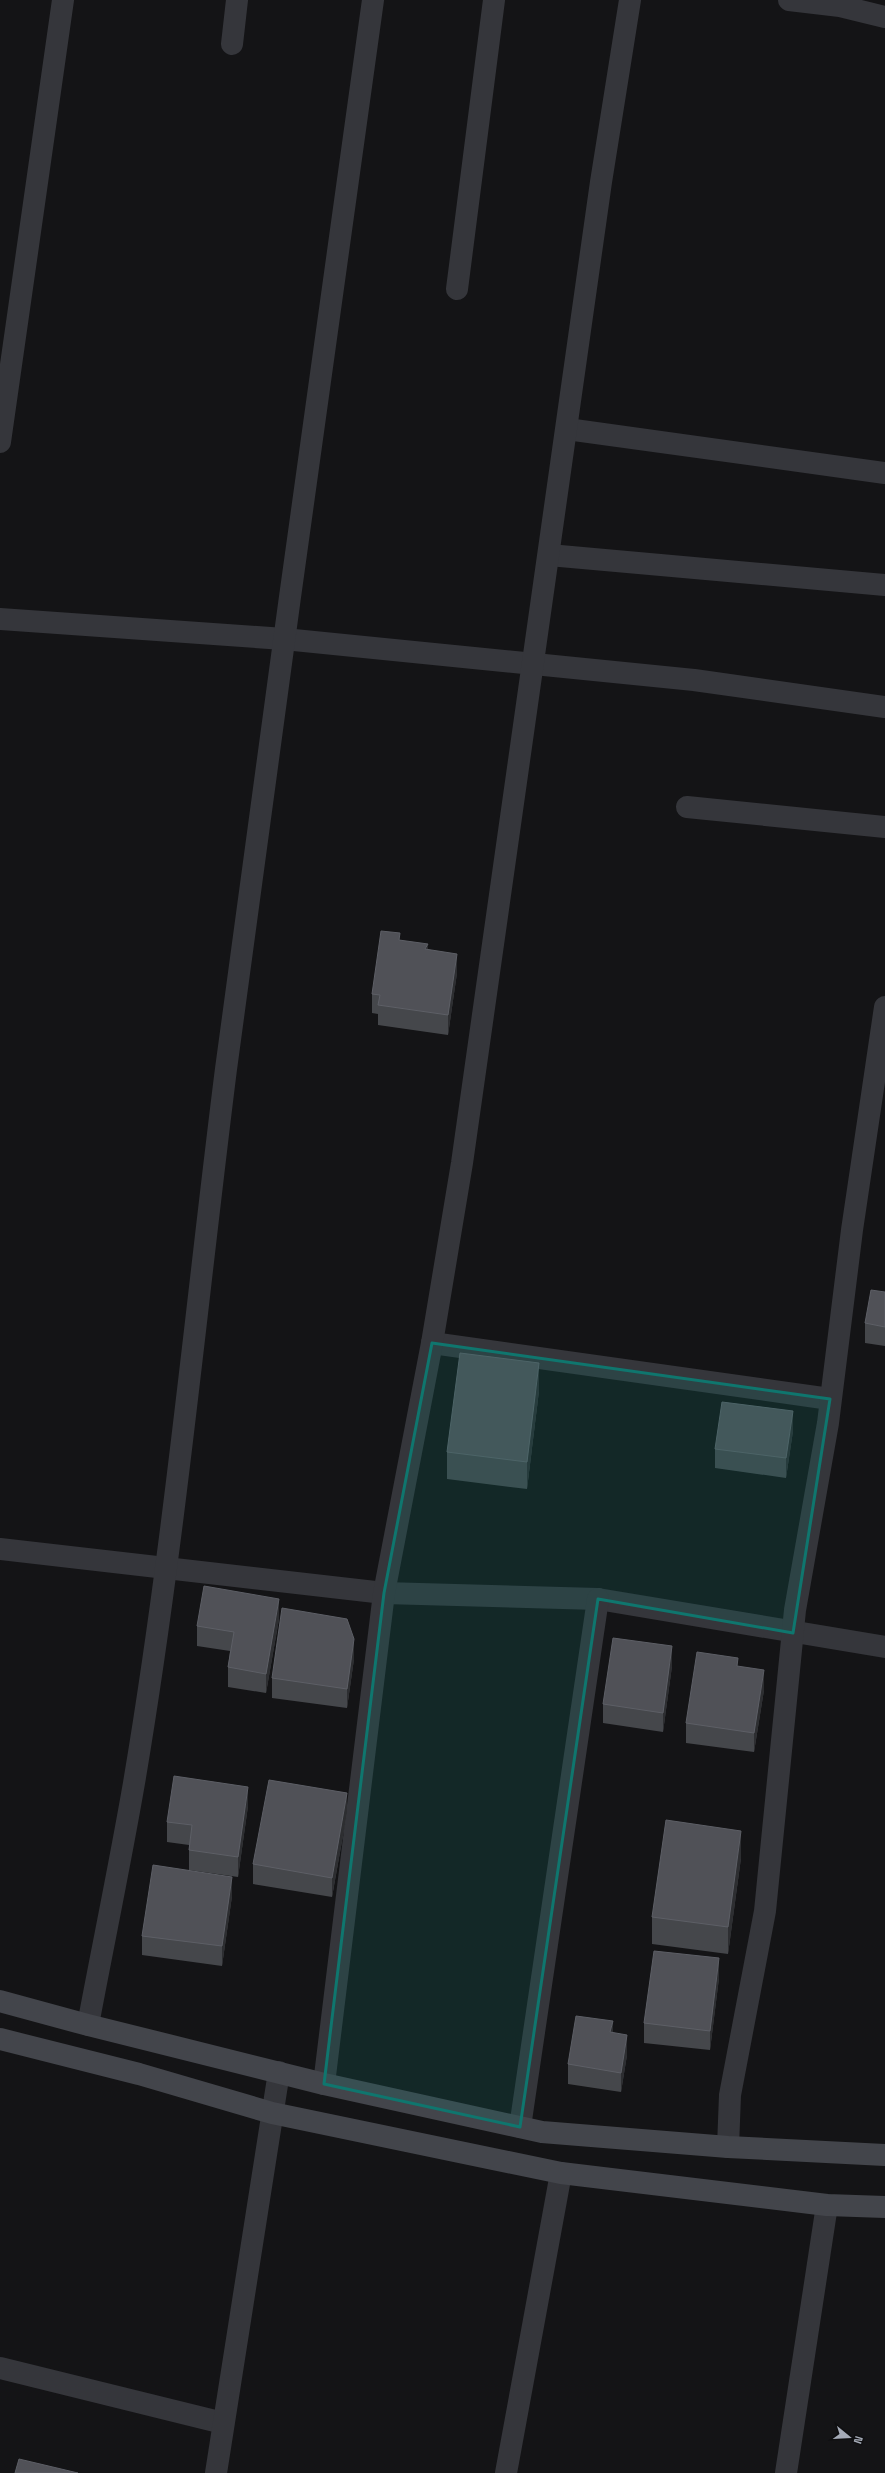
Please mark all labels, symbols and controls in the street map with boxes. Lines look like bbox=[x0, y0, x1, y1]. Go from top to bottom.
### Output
north arrow bbox=[829, 2417, 869, 2457]
text: N bbox=[851, 2434, 866, 2446]

